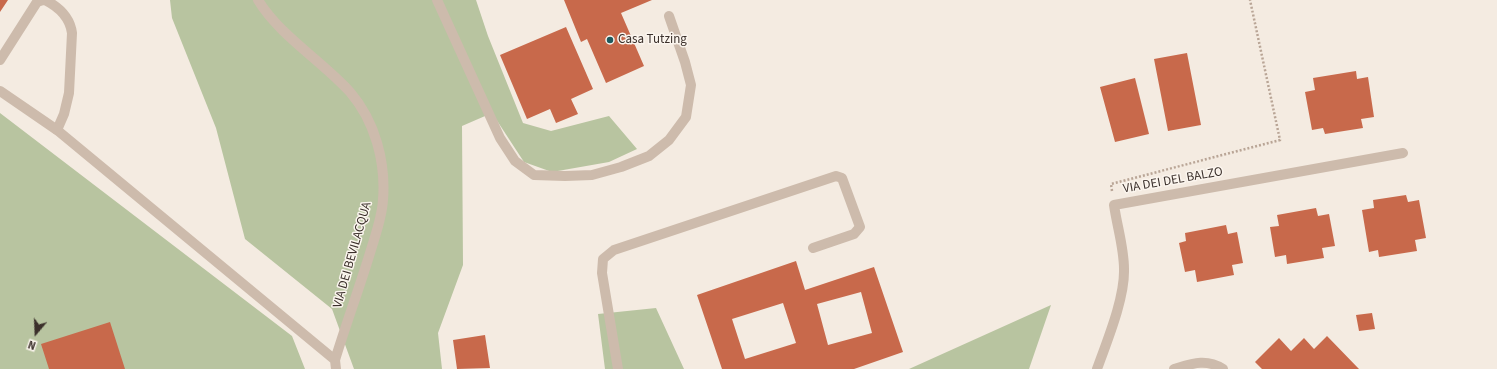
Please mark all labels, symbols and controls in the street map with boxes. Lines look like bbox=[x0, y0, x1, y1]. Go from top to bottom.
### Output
place label: Casa Tutzing bbox=[618, 32, 687, 48]
marker: Casa Tutzing bbox=[605, 35, 615, 45]
street label: VIA DEI DEL BALZO bbox=[1122, 165, 1224, 197]
street label: VIA DEI BEVILACQUA bbox=[330, 200, 376, 310]
north arrow bbox=[16, 313, 56, 353]
text: N bbox=[26, 337, 38, 353]

